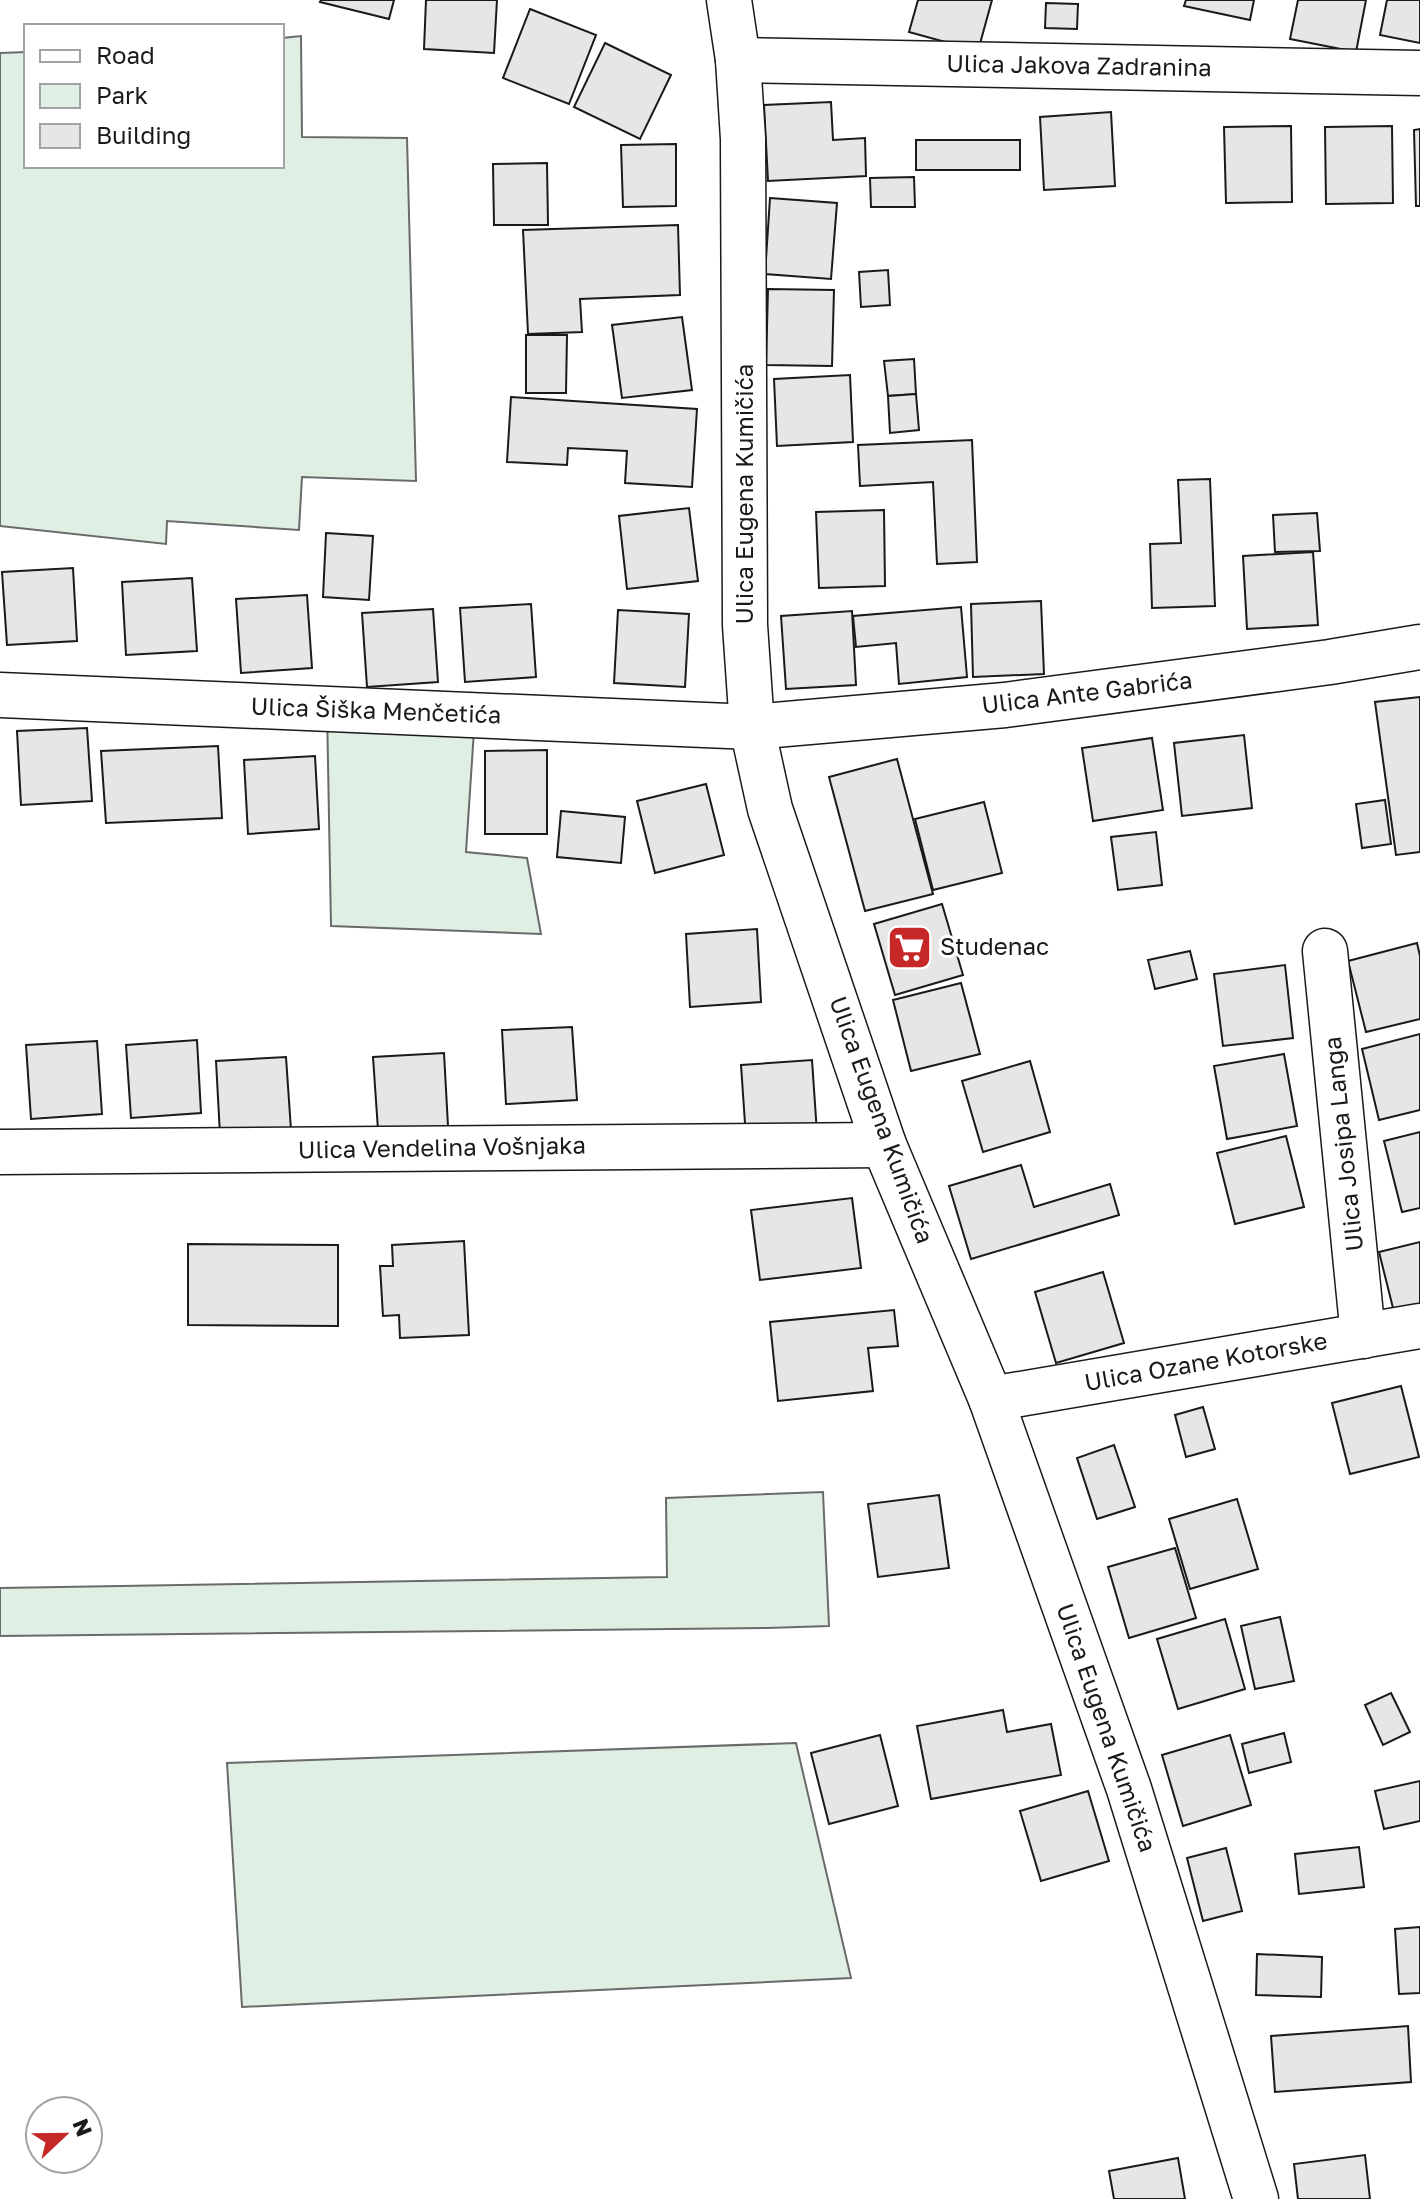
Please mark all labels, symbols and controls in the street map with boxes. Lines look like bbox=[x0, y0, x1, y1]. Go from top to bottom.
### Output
legend bbox=[24, 24, 284, 168]
text: Road bbox=[96, 40, 155, 69]
street label: Ulica Jakova Zadranina bbox=[946, 48, 1212, 81]
text: Park bbox=[96, 80, 148, 109]
text: Building bbox=[96, 120, 191, 149]
street label: Ulica Eugena Kumičića bbox=[729, 364, 758, 624]
street label: Ulica Ante Gabrića bbox=[980, 664, 1194, 719]
street label: Ulica Šiška Menčetića bbox=[250, 691, 502, 728]
supermarket icon: Studenac bbox=[885, 923, 933, 971]
place label: Studenac bbox=[940, 931, 1049, 960]
street label: Ulica Eugena Kumičića bbox=[824, 992, 941, 1247]
street label: Ulica Josipa Langa bbox=[1317, 1035, 1368, 1253]
street label: Ulica Vendelina Vošnjaka bbox=[298, 1129, 586, 1164]
street label: Ulica Ozane Kotorske bbox=[1082, 1325, 1329, 1396]
street label: Ulica Eugena Kumičića bbox=[1051, 1599, 1164, 1856]
north arrow bbox=[24, 2095, 104, 2175]
text: N bbox=[67, 2115, 99, 2140]

